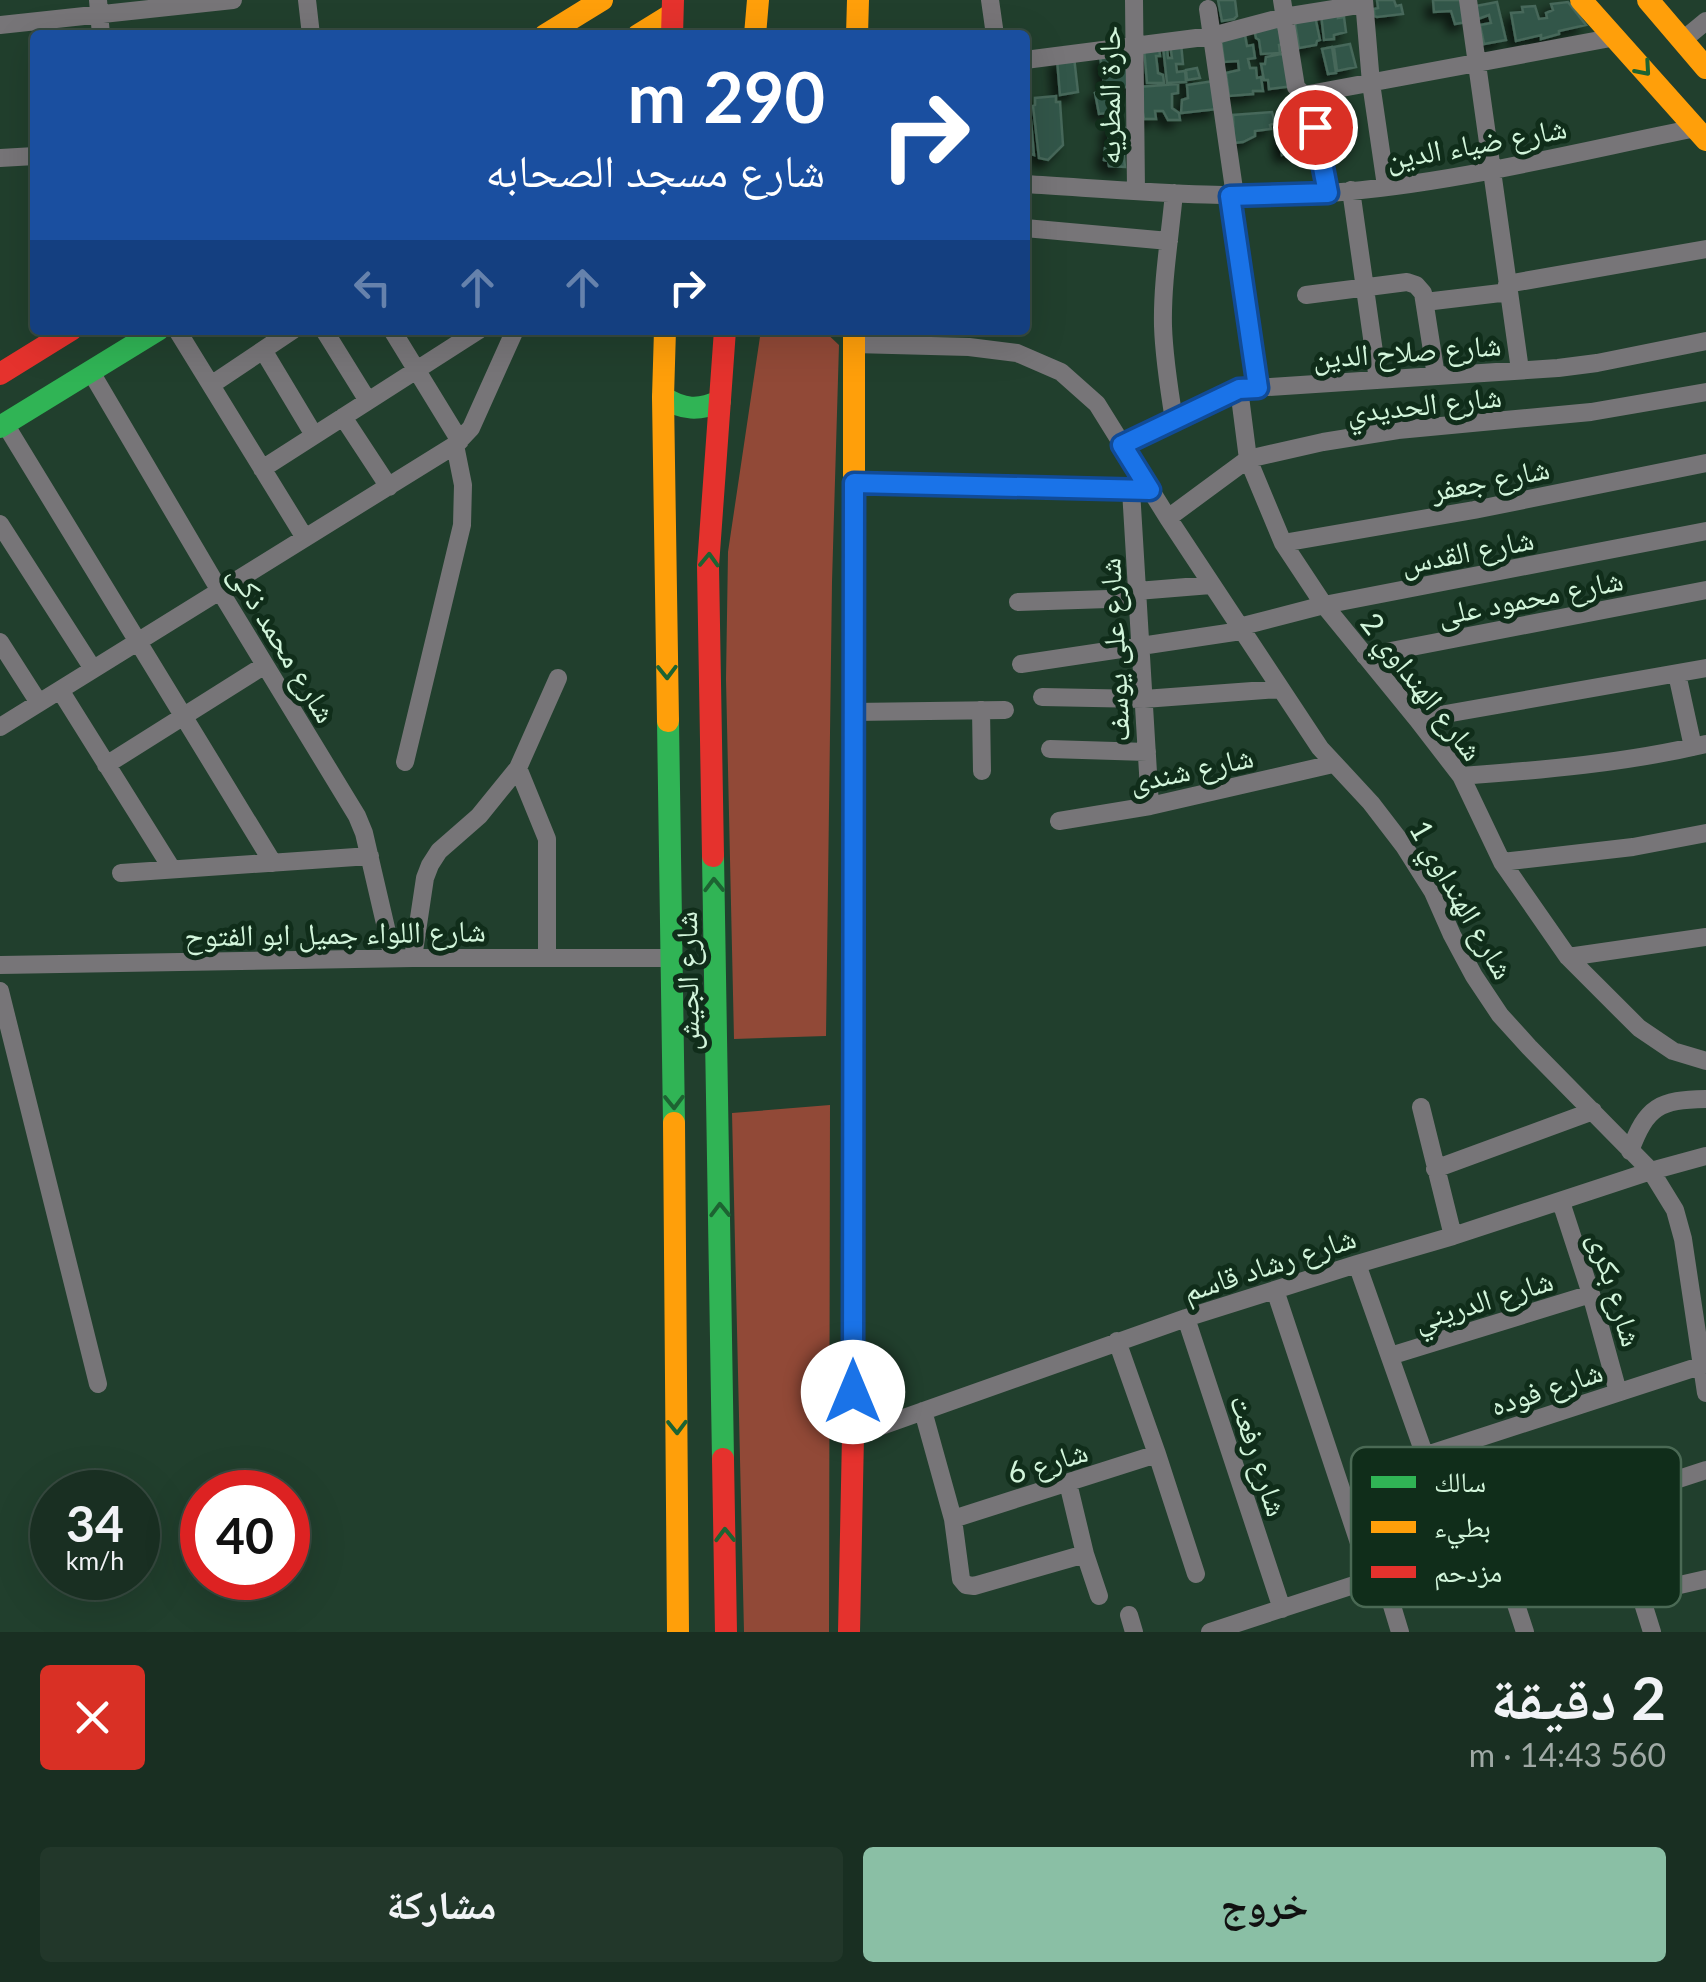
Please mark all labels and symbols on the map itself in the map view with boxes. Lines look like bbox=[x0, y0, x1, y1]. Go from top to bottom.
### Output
street label: حارة المطريه bbox=[1090, 26, 1127, 164]
one-way arrow bbox=[1633, 57, 1651, 76]
pin bbox=[1273, 85, 1358, 170]
street label: شارع ضياء الدين bbox=[1383, 108, 1570, 179]
street label: شارع صلاح الدين bbox=[1312, 325, 1503, 378]
street label: شارع الحديدي bbox=[1345, 377, 1504, 437]
street label: شارع جعفر bbox=[1427, 449, 1553, 510]
street label: شارع القدس bbox=[1398, 520, 1537, 583]
one-way arrow bbox=[698, 551, 719, 567]
street label: شارع محمد ذكى bbox=[220, 557, 345, 730]
street label: شارع على يوسف bbox=[1090, 557, 1139, 743]
street label: شارع محمود على bbox=[1434, 560, 1626, 635]
street label: شارع الهنداوي 2 bbox=[1348, 605, 1492, 772]
one-way arrow bbox=[656, 665, 677, 681]
street label: شارع شندى bbox=[1126, 737, 1257, 802]
street label: شارع الهنداوي 1 bbox=[1396, 813, 1523, 989]
one-way arrow bbox=[703, 876, 725, 892]
street label: شارع اللواء جميل ابو الفتوح bbox=[184, 911, 486, 956]
street label: شارع الجيش bbox=[667, 911, 708, 1051]
one-way arrow bbox=[663, 1095, 684, 1111]
one-way arrow bbox=[709, 1201, 730, 1217]
street label: شارع رشاد قاسم bbox=[1178, 1218, 1361, 1312]
street label: شارع بكرى bbox=[1580, 1228, 1651, 1351]
street label: شارع الدريني bbox=[1409, 1261, 1559, 1345]
position arrow bbox=[801, 1340, 905, 1444]
street label: شارع فوده bbox=[1485, 1352, 1608, 1425]
street label: شارع رفعت bbox=[1221, 1390, 1297, 1521]
one-way arrow bbox=[667, 1420, 688, 1436]
street label: شارع 6 bbox=[1002, 1432, 1092, 1493]
legend bbox=[1351, 1447, 1681, 1607]
text: سالك bbox=[1434, 1464, 1486, 1498]
speed limit sign: 40 bbox=[180, 1470, 310, 1600]
text: بطيء bbox=[1434, 1509, 1491, 1550]
one-way arrow bbox=[714, 1526, 735, 1542]
text: مزدحم bbox=[1434, 1554, 1502, 1591]

